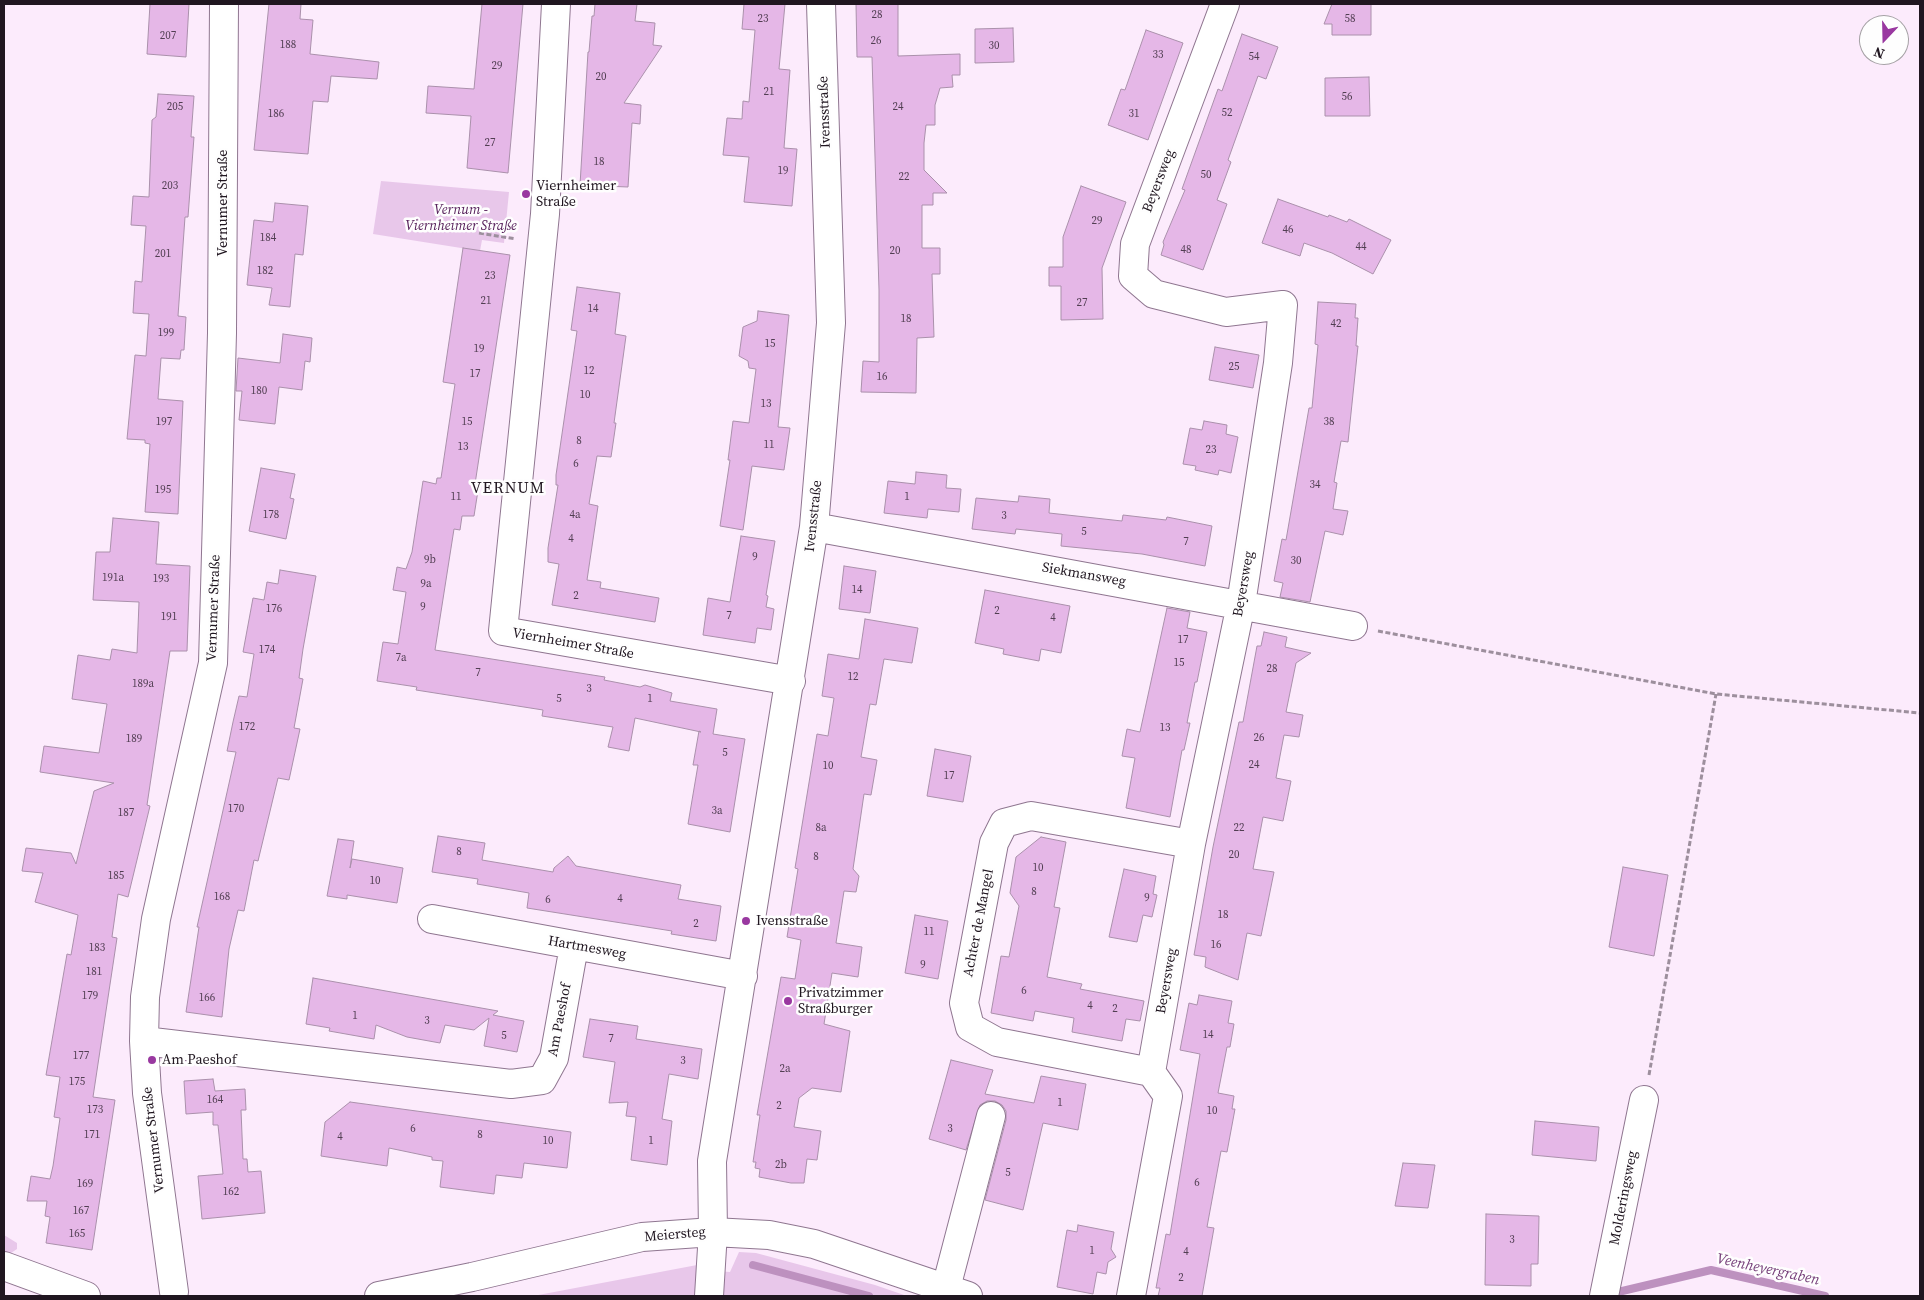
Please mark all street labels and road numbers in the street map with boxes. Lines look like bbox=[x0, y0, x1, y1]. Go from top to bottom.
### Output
street label: Ivensstraße bbox=[815, 76, 835, 148]
street label: Beyersweg bbox=[1139, 147, 1179, 215]
street label: Vernumer Straße bbox=[215, 150, 231, 256]
street label: Ivensstraße bbox=[802, 479, 826, 553]
street label: Beyersweg bbox=[1230, 550, 1258, 618]
street label: Vernumer Straße bbox=[204, 554, 224, 662]
street label: Siekmansweg bbox=[1041, 559, 1127, 591]
street label: Viernheimer Straße bbox=[511, 625, 635, 663]
street label: Achter de Mangel bbox=[960, 868, 998, 978]
street label: Hartmesweg bbox=[547, 933, 627, 963]
street label: Beyersweg bbox=[1153, 947, 1181, 1015]
street label: Am Paeshof bbox=[545, 982, 575, 1058]
street label: Vernumer Straße bbox=[139, 1086, 169, 1194]
street label: Molderingsweg bbox=[1607, 1149, 1641, 1247]
street label: Meiersteg bbox=[644, 1224, 706, 1246]

